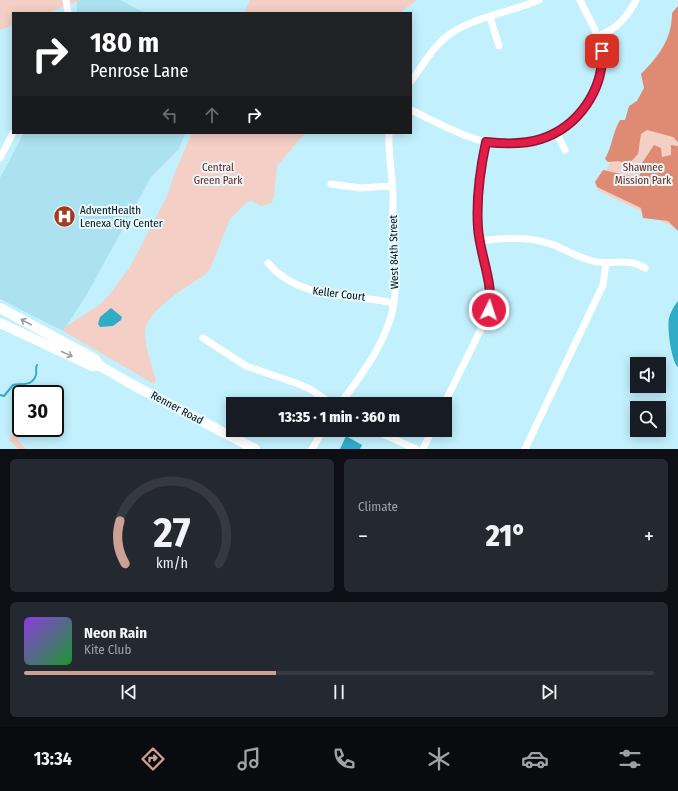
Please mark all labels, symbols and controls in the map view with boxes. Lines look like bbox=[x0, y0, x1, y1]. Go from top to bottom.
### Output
text: 180 m bbox=[90, 26, 159, 59]
icon: right bbox=[24, 28, 76, 80]
pin bbox=[585, 34, 619, 68]
icon: arrive bbox=[591, 40, 613, 62]
text: Penrose Lane bbox=[90, 60, 188, 82]
icon: left bbox=[159, 104, 181, 126]
icon: ahead bbox=[201, 104, 223, 126]
icon: right bbox=[243, 104, 265, 126]
park label: Central Green Park bbox=[194, 161, 243, 187]
park label: Shawnee Mission Park bbox=[615, 161, 672, 187]
hospital icon: AdventHealth Lenexa City Center bbox=[52, 203, 78, 229]
place label: AdventHealth Lenexa City Center bbox=[80, 204, 163, 230]
street label: West 84th Street bbox=[387, 214, 401, 289]
street label: Keller Court bbox=[312, 284, 367, 304]
position arrow bbox=[468, 289, 510, 331]
one-way arrow bbox=[20, 318, 32, 325]
one-way arrow bbox=[61, 351, 73, 358]
map controls bbox=[630, 357, 666, 437]
button: sound bbox=[630, 357, 666, 393]
speed limit sign: 30 bbox=[12, 385, 64, 437]
street label: Renner Road bbox=[149, 389, 205, 427]
button: search bbox=[630, 401, 666, 437]
text: 13:35 · 1 min · 360 m bbox=[278, 408, 400, 426]
text: Climate bbox=[358, 499, 398, 514]
text: 27 bbox=[153, 507, 191, 557]
text: 21° bbox=[486, 518, 526, 554]
text: − bbox=[358, 523, 368, 550]
text: + bbox=[644, 523, 654, 550]
text: km/h bbox=[156, 554, 188, 571]
text: Neon Rain bbox=[84, 624, 147, 642]
text: Kite Club bbox=[84, 642, 131, 657]
icon: previous bbox=[118, 681, 140, 703]
icon: pause bbox=[328, 681, 350, 703]
icon: next bbox=[538, 681, 560, 703]
icon: directions bbox=[139, 745, 167, 773]
icon: music bbox=[235, 745, 263, 773]
icon: phone bbox=[330, 745, 358, 773]
icon: climate bbox=[425, 745, 453, 773]
icon: car bbox=[521, 745, 549, 773]
icon: filters bbox=[616, 745, 644, 773]
text: 13:34 bbox=[34, 748, 72, 770]

